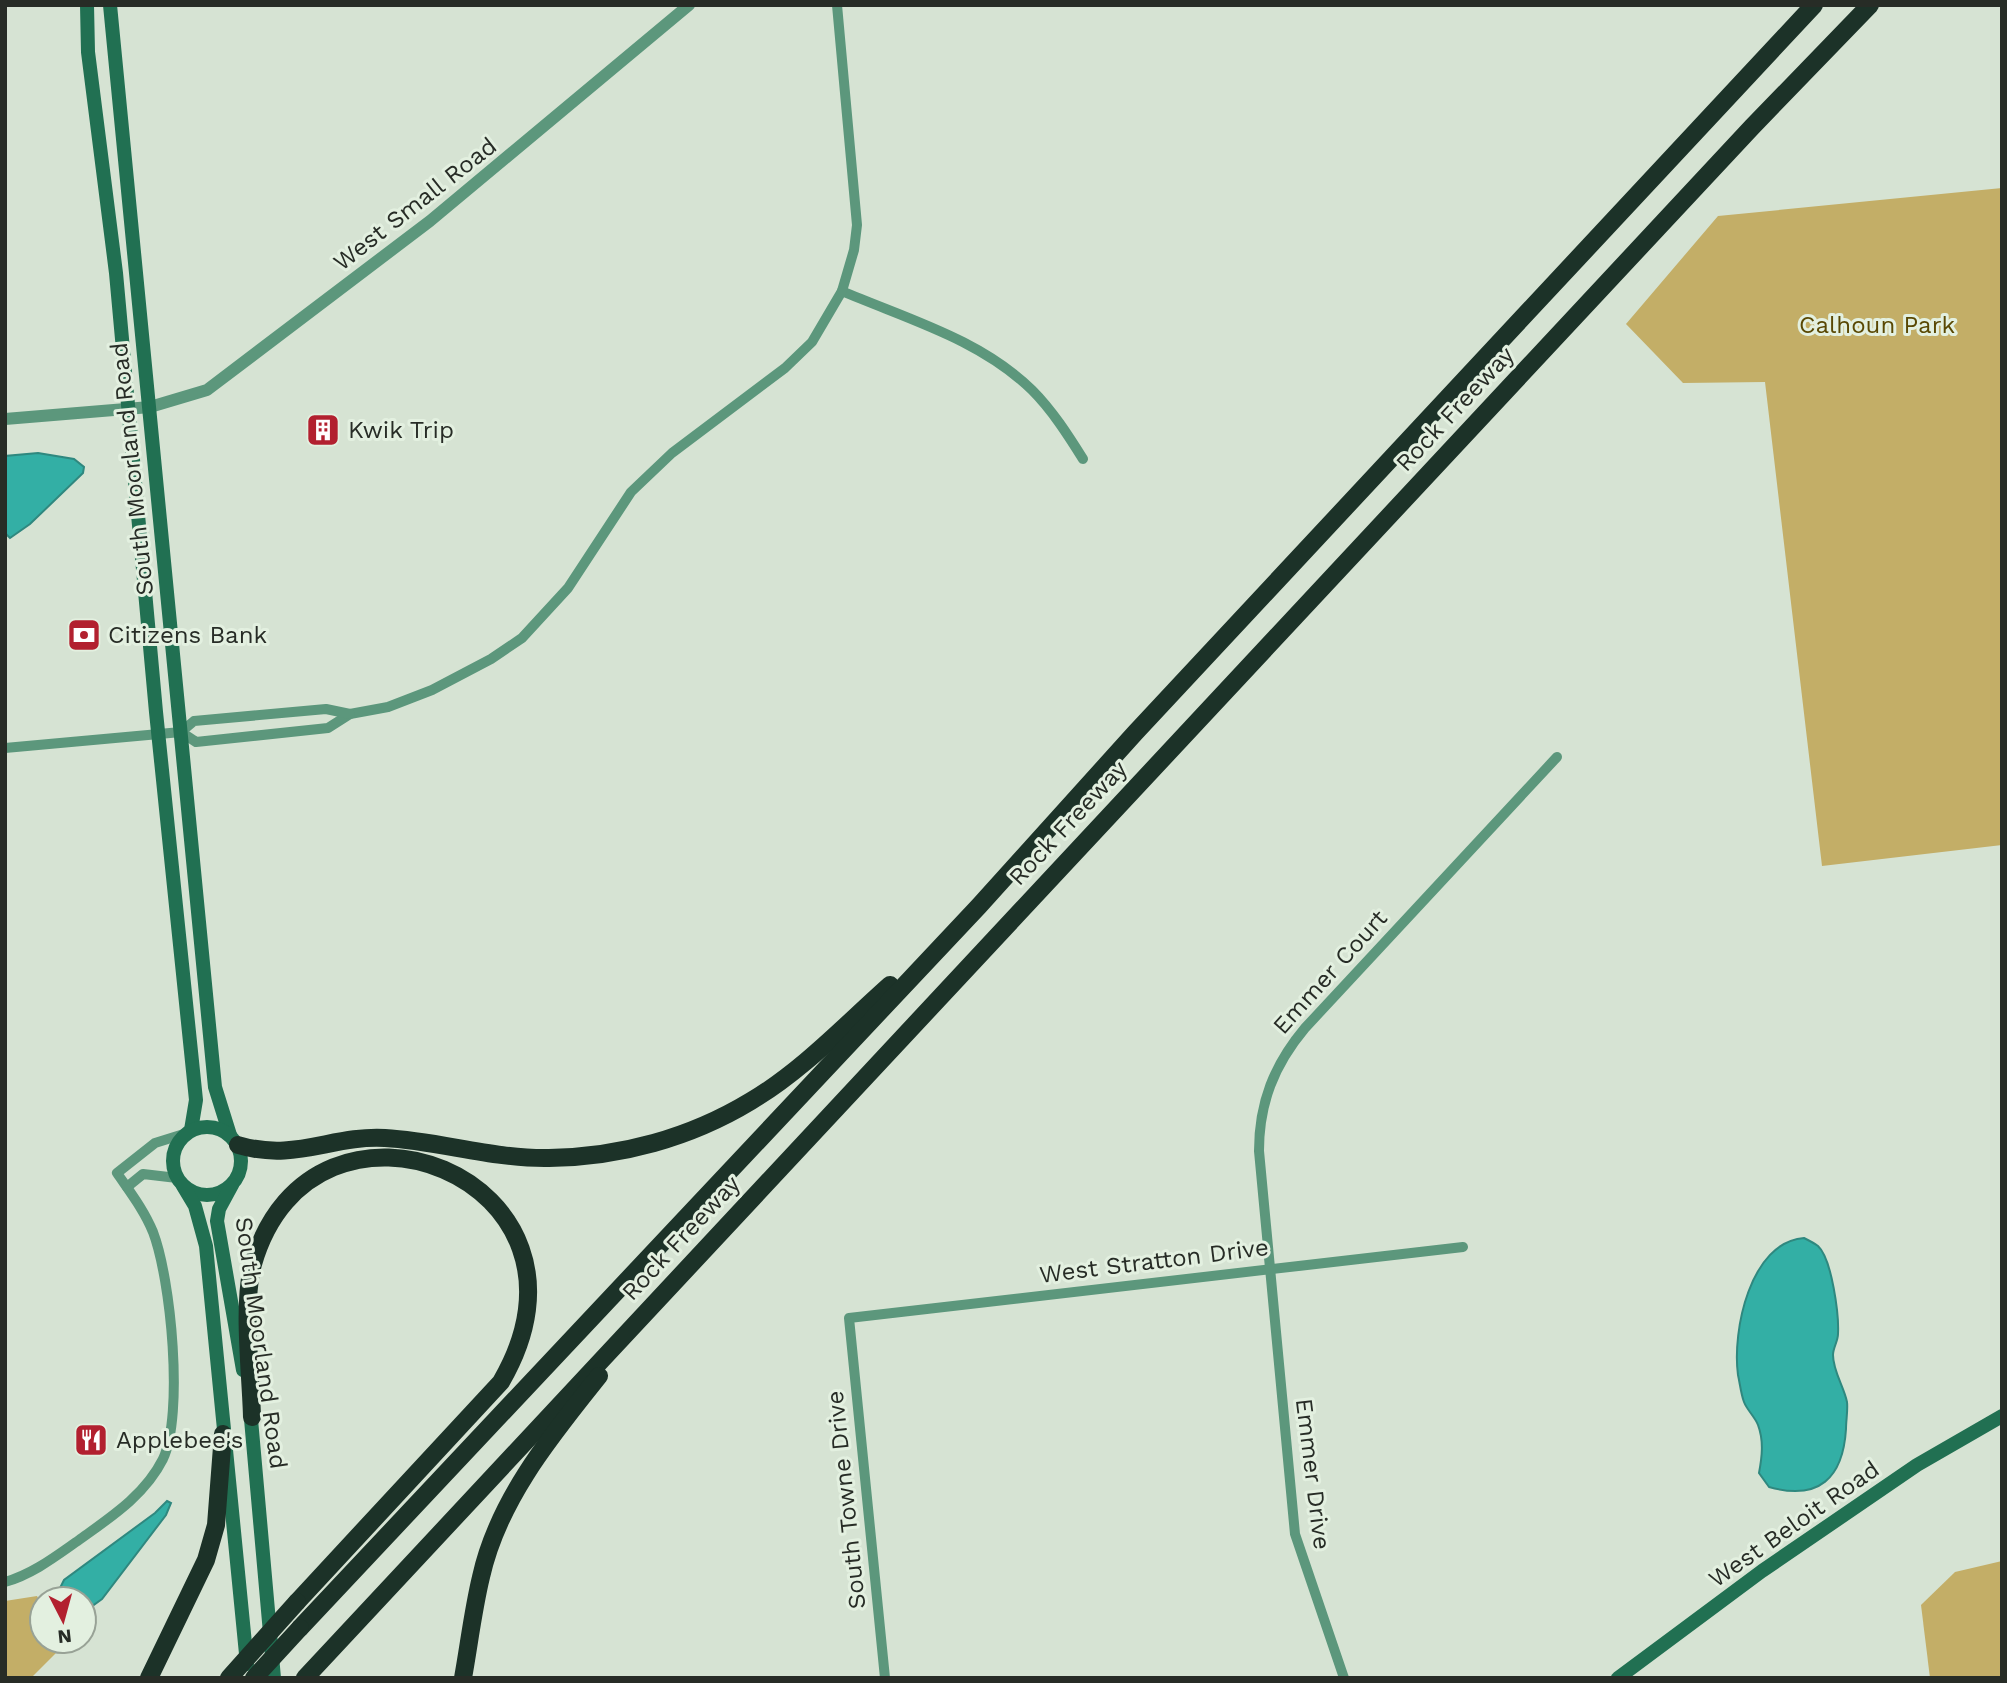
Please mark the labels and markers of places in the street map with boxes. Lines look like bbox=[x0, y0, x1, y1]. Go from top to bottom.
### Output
building icon: Kwik Trip bbox=[304, 411, 342, 449]
place label: Kwik Trip bbox=[348, 416, 454, 444]
bank icon: Citizens Bank bbox=[65, 616, 103, 654]
place label: Citizens Bank bbox=[108, 621, 268, 649]
restaurant icon: Applebee's bbox=[72, 1421, 110, 1459]
place label: Applebee's bbox=[116, 1426, 243, 1454]

